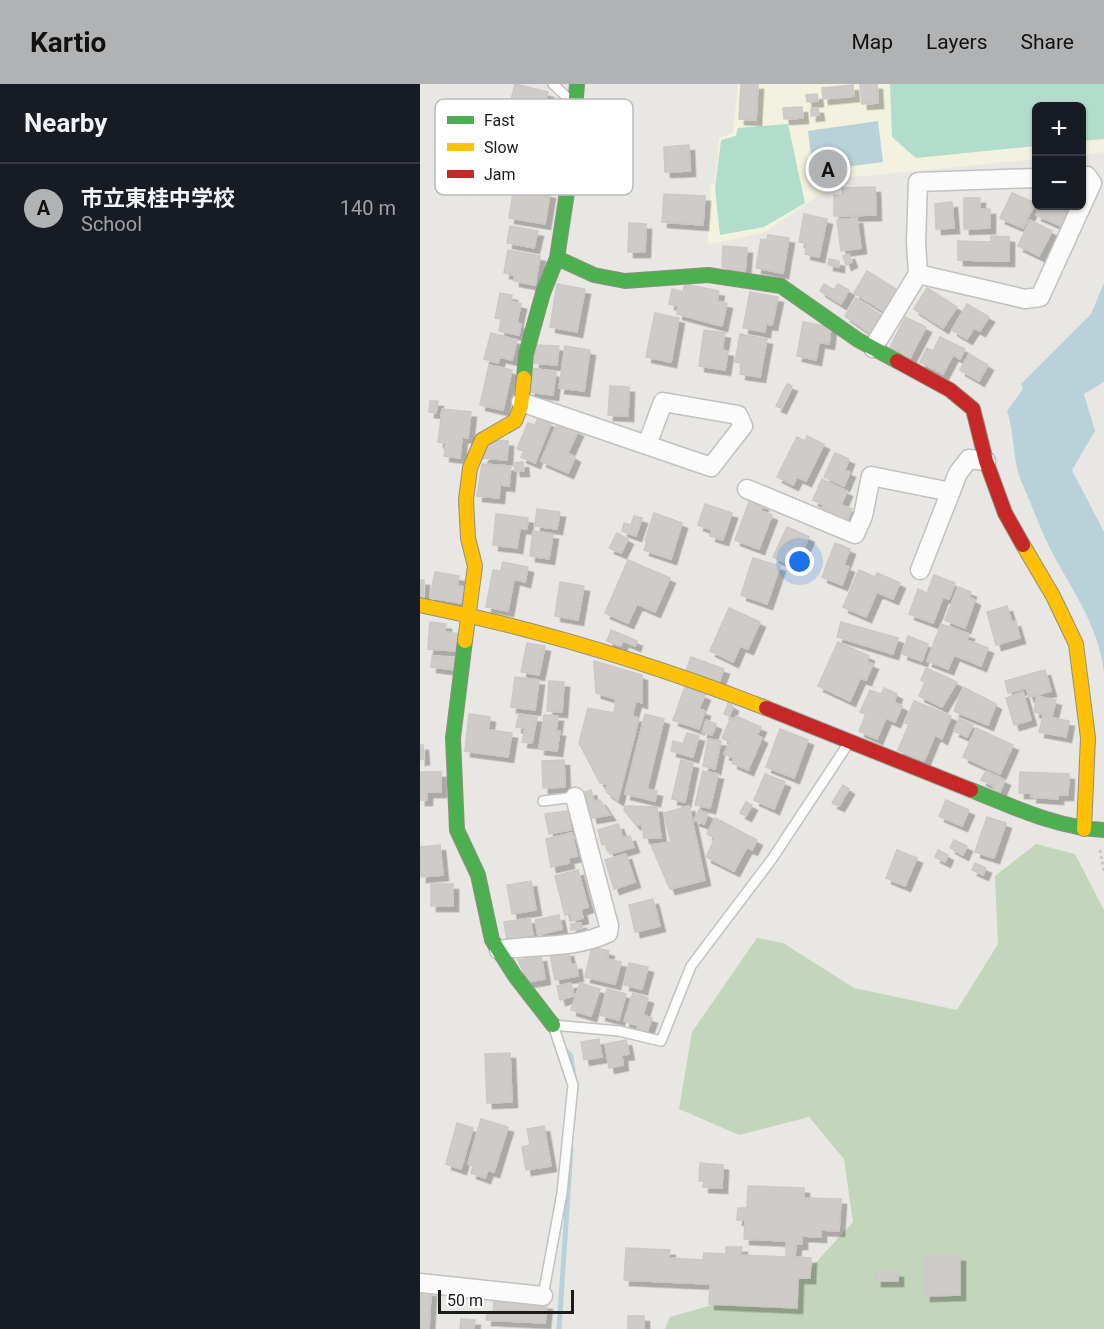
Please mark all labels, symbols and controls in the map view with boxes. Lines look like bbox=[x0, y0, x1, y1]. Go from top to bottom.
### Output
text: Kartio bbox=[30, 26, 106, 59]
text: Map bbox=[851, 30, 893, 54]
text: Layers bbox=[926, 30, 987, 54]
text: Share bbox=[1020, 30, 1074, 54]
legend bbox=[435, 99, 633, 195]
map controls bbox=[1032, 102, 1086, 210]
button: + bbox=[1032, 102, 1086, 156]
text: Nearby bbox=[24, 108, 107, 138]
text: Fast bbox=[484, 111, 515, 130]
text: Slow bbox=[484, 138, 519, 157]
pin: A bbox=[808, 146, 848, 191]
button: − bbox=[1032, 156, 1086, 210]
text: Jam bbox=[484, 165, 516, 184]
text: 市立東桂中学校 bbox=[81, 186, 235, 211]
text: A bbox=[37, 196, 50, 220]
text: 140 m bbox=[340, 196, 396, 220]
text: School bbox=[81, 212, 142, 236]
your location bbox=[785, 547, 814, 576]
scale bar bbox=[438, 1287, 574, 1314]
text: 50 m bbox=[447, 1291, 483, 1310]

